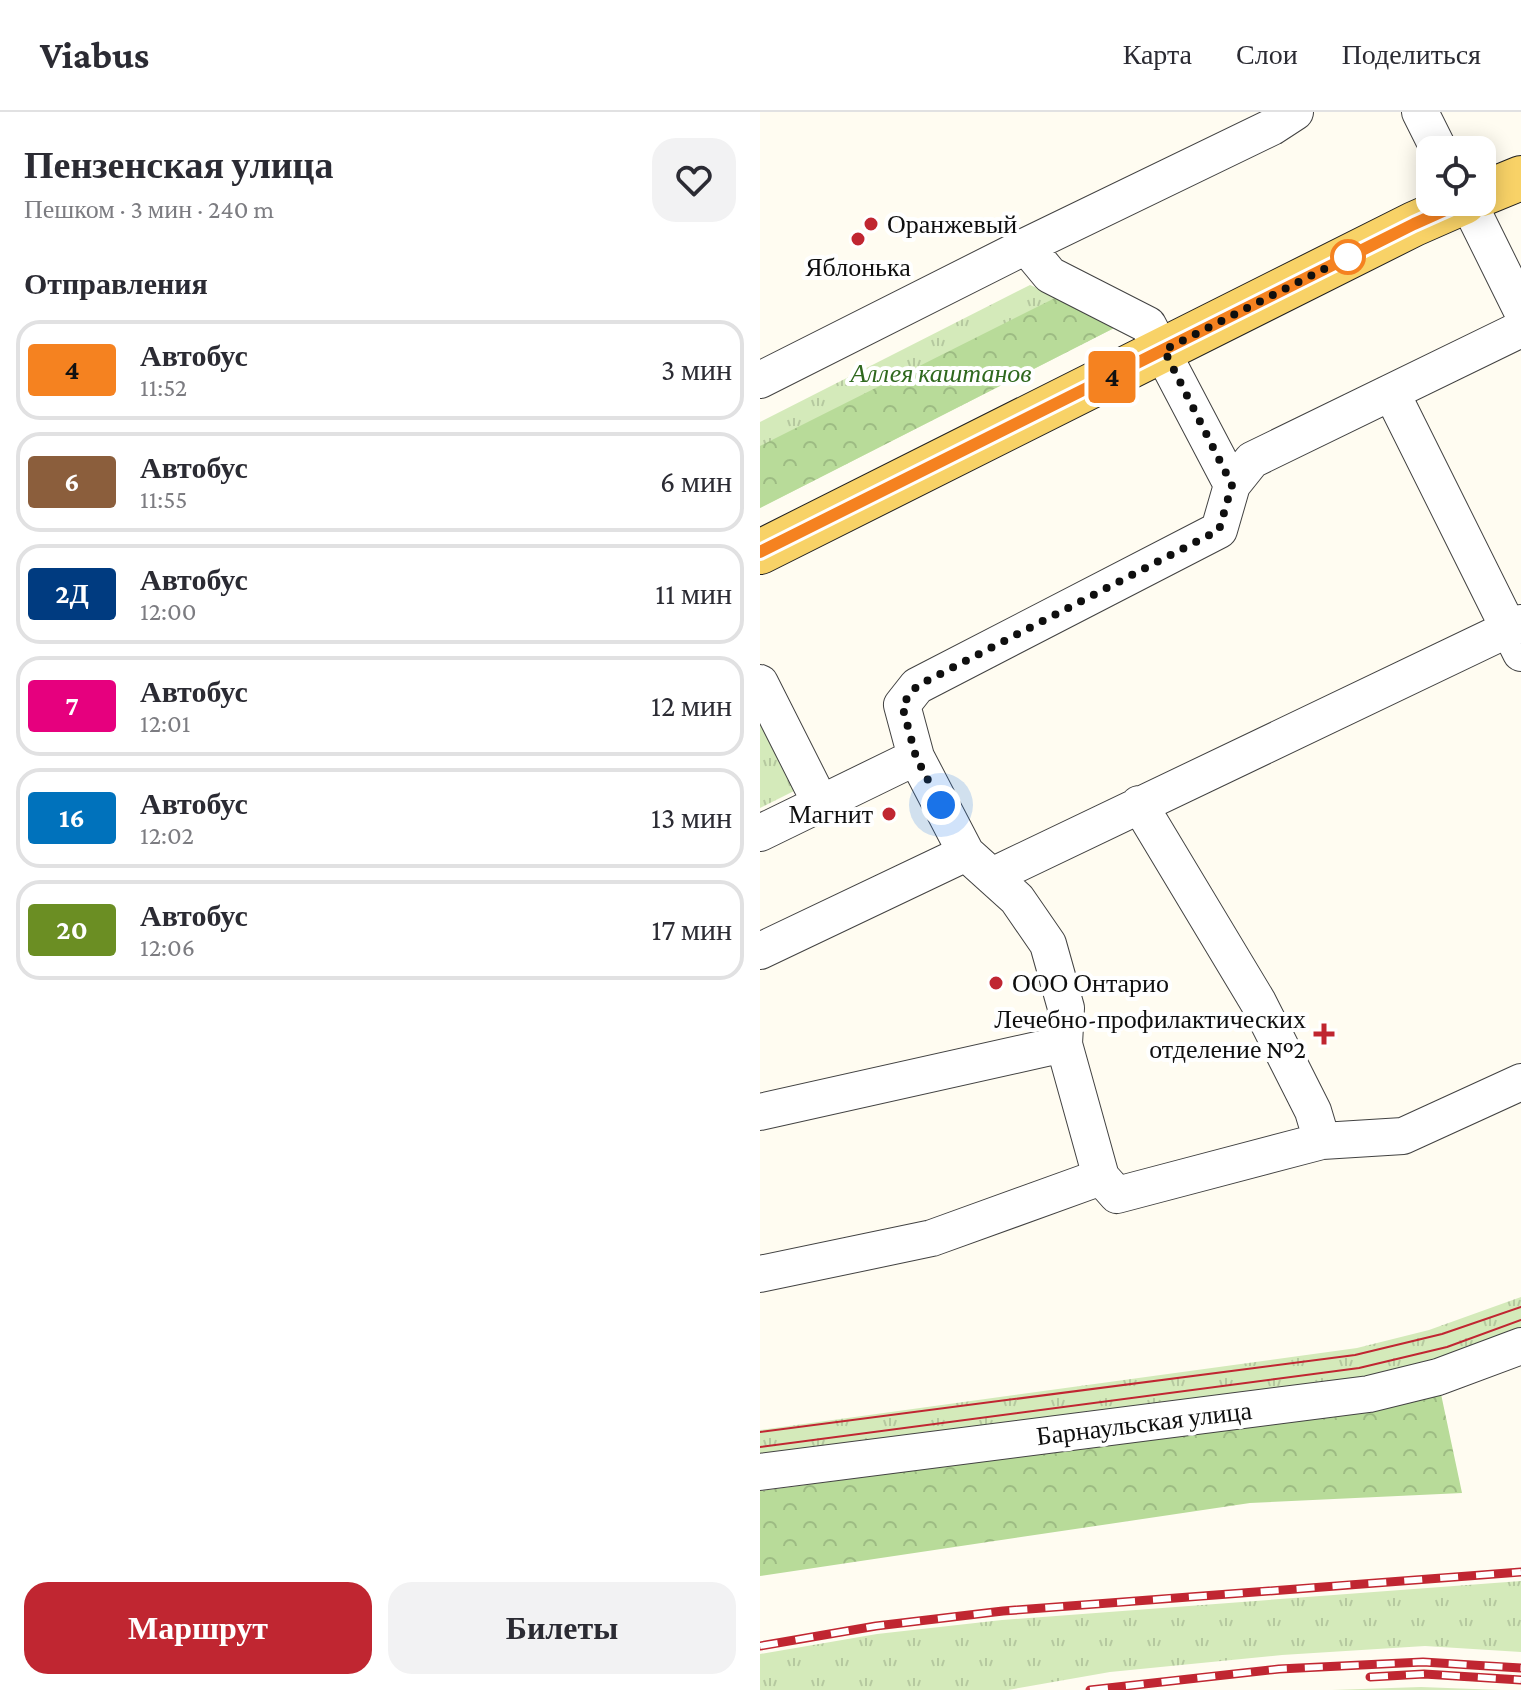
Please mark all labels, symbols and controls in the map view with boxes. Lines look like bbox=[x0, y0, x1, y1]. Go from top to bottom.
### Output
text: Viabus bbox=[40, 34, 149, 76]
text: Карта bbox=[1123, 39, 1192, 70]
text: Слои bbox=[1236, 39, 1298, 70]
text: Поделиться bbox=[1342, 39, 1481, 70]
map controls bbox=[1416, 136, 1496, 216]
button: locate bbox=[1416, 136, 1496, 216]
button: heart bbox=[652, 138, 736, 222]
text: Пензенская улица bbox=[24, 144, 334, 186]
text: Пешком · 3 мин · 240 m bbox=[24, 195, 274, 224]
place label: Оранжевый bbox=[887, 210, 1017, 239]
marker: Оранжевый bbox=[862, 215, 880, 233]
marker: Яблонька bbox=[849, 230, 867, 248]
unlabelled marker bbox=[1331, 240, 1365, 274]
place label: Яблонька bbox=[805, 253, 911, 282]
text: Отправления bbox=[24, 267, 208, 300]
text: Автобус bbox=[140, 339, 248, 372]
line badge: 4 bbox=[1086, 351, 1138, 403]
text: 3 мин bbox=[661, 353, 732, 386]
text: 4 bbox=[64, 354, 80, 385]
park label: Аллея каштанов bbox=[848, 359, 1032, 388]
text: 4 bbox=[1104, 361, 1120, 392]
text: 11:52 bbox=[140, 373, 187, 402]
text: Автобус bbox=[140, 451, 248, 484]
text: 6 мин bbox=[660, 465, 732, 498]
text: 6 bbox=[64, 466, 80, 497]
text: 11:55 bbox=[140, 485, 187, 514]
text: Автобус bbox=[140, 563, 248, 596]
text: 11 мин bbox=[655, 577, 732, 610]
text: 2Д bbox=[55, 578, 89, 609]
text: 12:00 bbox=[140, 597, 196, 626]
text: Автобус bbox=[140, 675, 248, 708]
text: 12 мин bbox=[651, 689, 732, 722]
text: 7 bbox=[65, 690, 79, 721]
text: 12:01 bbox=[140, 709, 190, 738]
your location bbox=[921, 785, 961, 825]
text: Автобус bbox=[140, 787, 248, 820]
place label: Магнит bbox=[788, 800, 873, 829]
text: 13 мин bbox=[651, 801, 732, 834]
text: 16 bbox=[59, 802, 85, 833]
marker: Магнит bbox=[880, 805, 898, 823]
text: 12:02 bbox=[140, 821, 194, 850]
text: Автобус bbox=[140, 899, 248, 932]
text: 17 мин bbox=[651, 913, 732, 946]
text: 20 bbox=[56, 914, 88, 945]
text: 12:06 bbox=[140, 933, 195, 962]
place label: ООО Онтарио bbox=[1012, 969, 1169, 998]
marker: ООО Онтарио bbox=[987, 974, 1005, 992]
place label: Лечебно-профилактических отделение №2 bbox=[994, 1005, 1306, 1064]
marker: Лечебно-профилактических отделение №2 bbox=[1313, 1023, 1335, 1045]
street label: Барнаульская улица bbox=[1035, 1396, 1254, 1451]
button: Маршрут bbox=[24, 1582, 372, 1674]
button: Билеты bbox=[388, 1582, 736, 1674]

